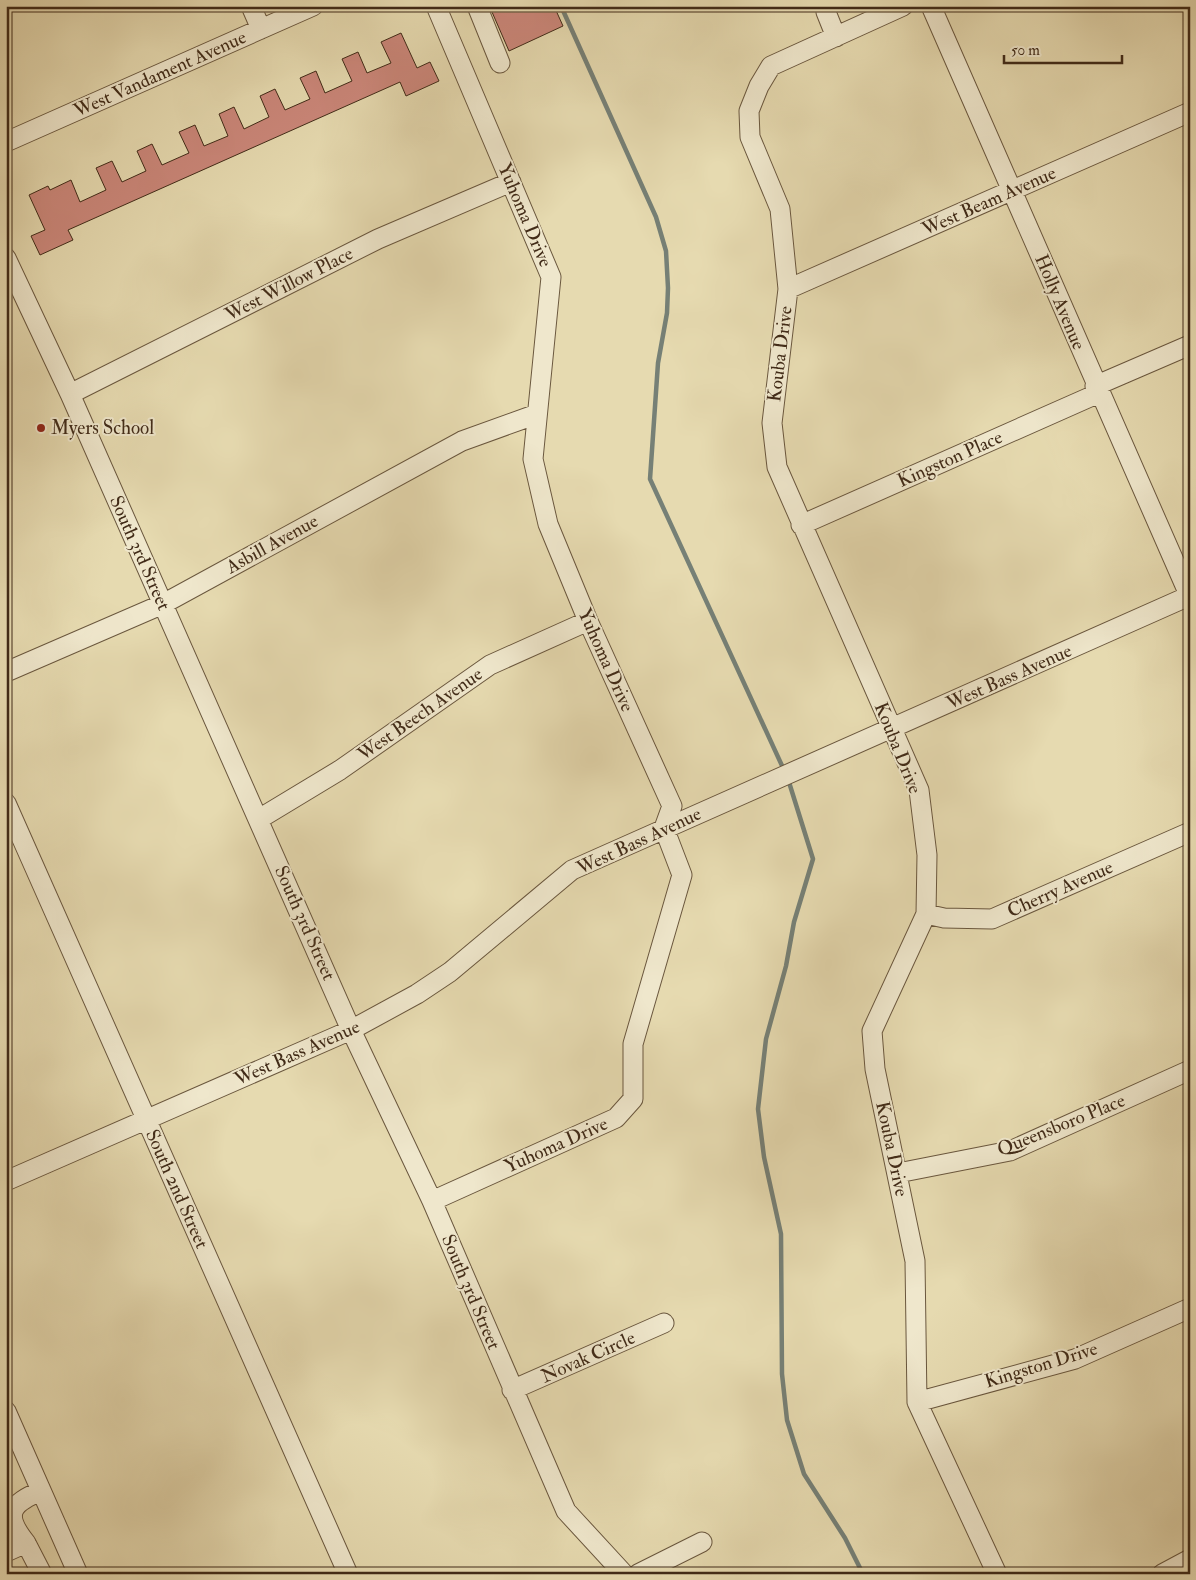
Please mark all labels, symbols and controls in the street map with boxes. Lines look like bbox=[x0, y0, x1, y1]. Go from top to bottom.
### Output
street label: West Vandament Avenue bbox=[69, 25, 250, 123]
scale bar bbox=[1004, 32, 1121, 64]
text: 50 m bbox=[1011, 41, 1040, 60]
street label: Yuhoma Drive bbox=[492, 159, 558, 271]
street label: West Beam Avenue bbox=[917, 161, 1060, 242]
street label: West Willow Place bbox=[220, 241, 357, 327]
street label: Holly Avenue bbox=[1029, 251, 1091, 353]
street label: Kouba Drive bbox=[762, 305, 798, 403]
place label: Myers School bbox=[51, 416, 154, 440]
marker: Myers School bbox=[35, 422, 47, 434]
street label: Kingston Place bbox=[894, 425, 1006, 493]
street label: South 3rd Street bbox=[104, 492, 176, 614]
street label: Asbill Avenue bbox=[221, 509, 322, 580]
street label: Yuhoma Drive bbox=[573, 605, 639, 715]
street label: West Bass Avenue bbox=[942, 639, 1075, 716]
street label: West Beech Avenue bbox=[352, 662, 487, 767]
street label: Kouba Drive bbox=[869, 699, 927, 797]
street label: West Bass Avenue bbox=[572, 802, 705, 881]
street label: Cherry Avenue bbox=[1003, 855, 1117, 923]
street label: South 3rd Street bbox=[269, 862, 341, 984]
street label: West Bass Avenue bbox=[230, 1015, 363, 1092]
street label: Queensboro Place bbox=[993, 1088, 1129, 1162]
street label: Kouba Drive bbox=[870, 1099, 914, 1199]
street label: Yuhoma Drive bbox=[501, 1112, 611, 1178]
street label: South 2nd Street bbox=[140, 1126, 214, 1252]
street label: South 3rd Street bbox=[436, 1231, 506, 1353]
street label: Novak Circle bbox=[537, 1326, 639, 1388]
street label: Kingston Drive bbox=[982, 1336, 1100, 1394]

